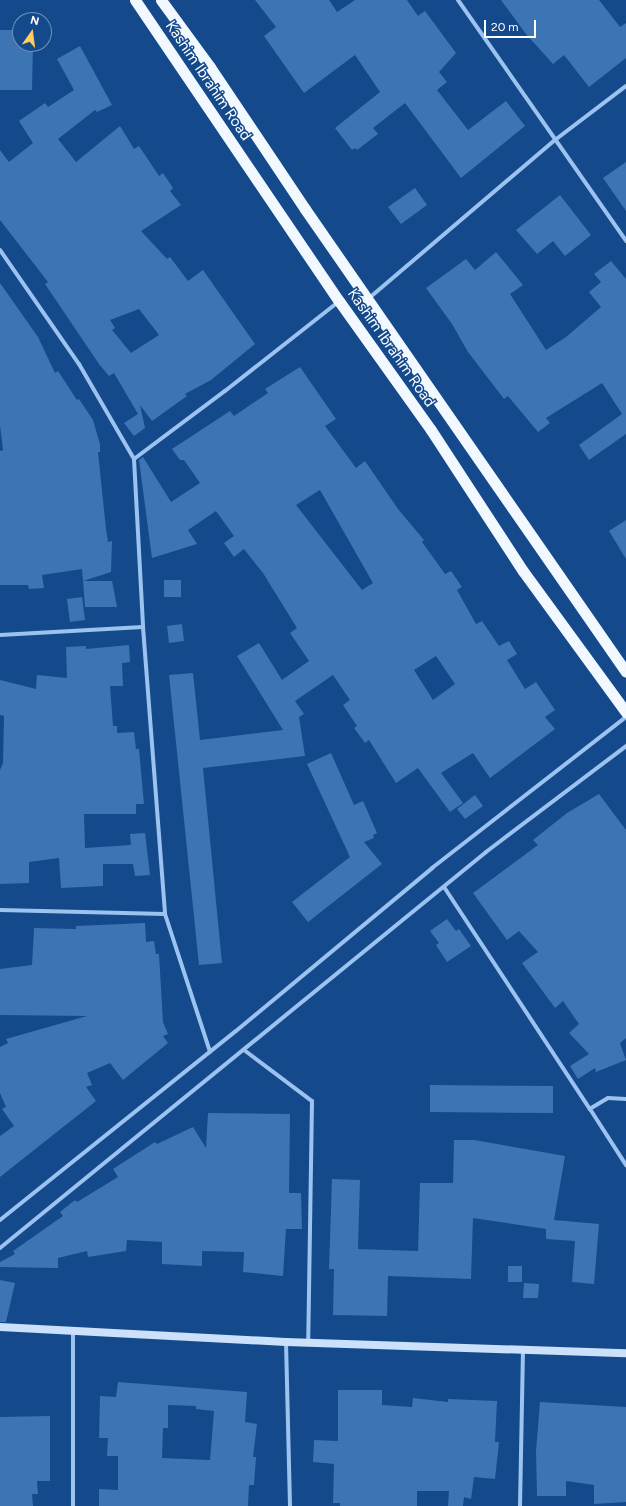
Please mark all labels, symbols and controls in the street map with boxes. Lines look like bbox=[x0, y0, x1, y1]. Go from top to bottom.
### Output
north arrow bbox=[12, 12, 52, 52]
scale bar bbox=[486, 12, 538, 38]
text: N bbox=[29, 14, 40, 28]
street label: Kashim Ibrahim Road bbox=[161, 18, 255, 144]
text: 20 m bbox=[491, 20, 519, 34]
street label: Kashim Ibrahim Road bbox=[343, 285, 439, 411]

